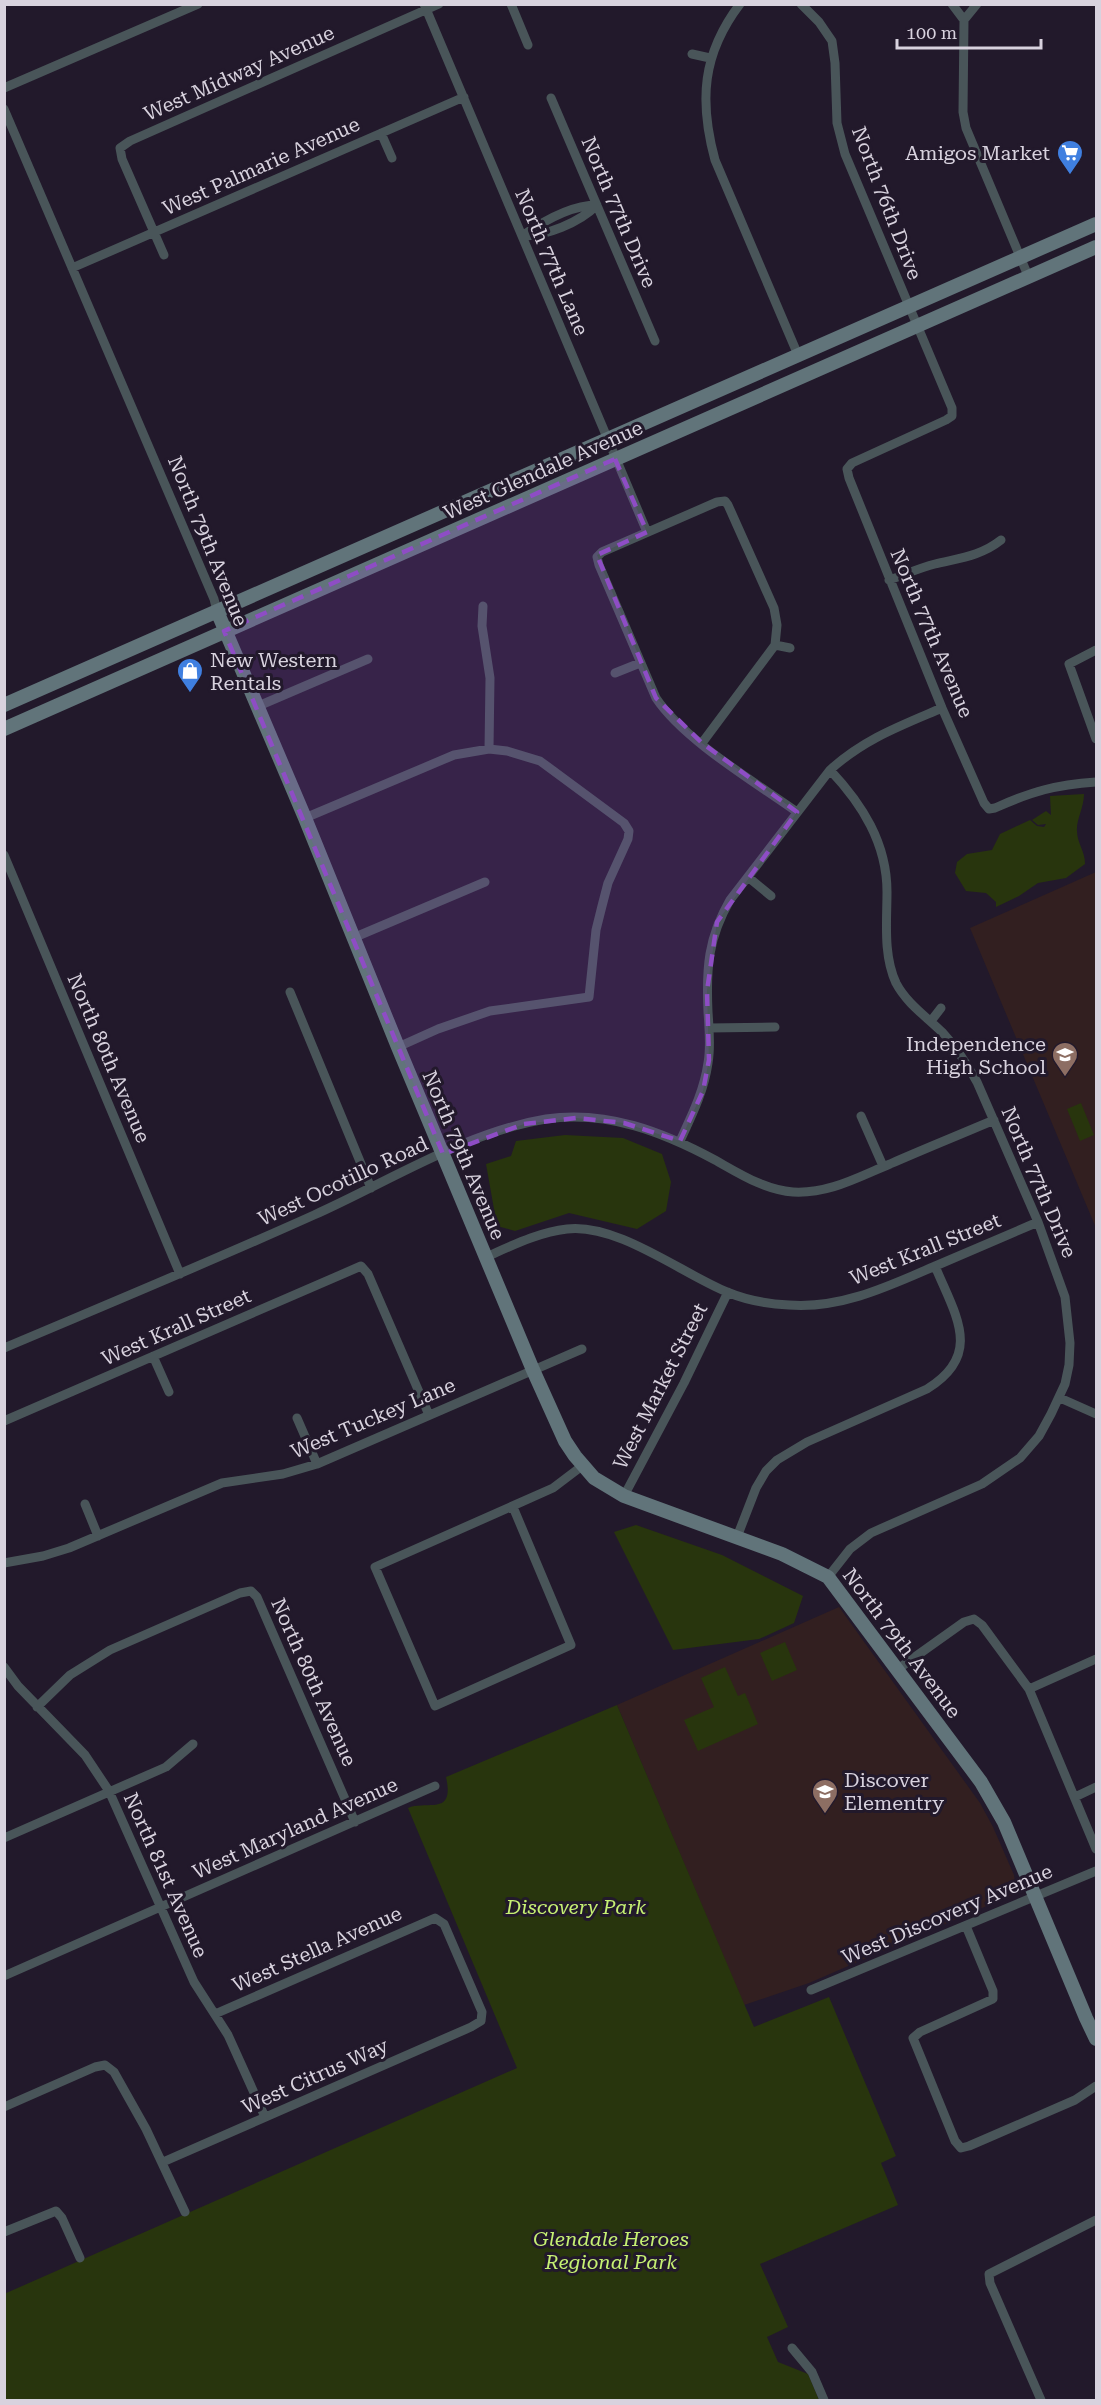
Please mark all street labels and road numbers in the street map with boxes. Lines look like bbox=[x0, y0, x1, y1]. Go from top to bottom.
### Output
street label: West Midway Avenue bbox=[140, 20, 338, 126]
street label: West Palmarie Avenue bbox=[159, 112, 363, 220]
street label: North 76th Drive bbox=[847, 123, 927, 283]
street label: North 77th Drive bbox=[576, 133, 662, 291]
street label: North 77th Lane bbox=[510, 185, 594, 339]
street label: West Glendale Avenue bbox=[440, 415, 646, 525]
street label: North 79th Avenue bbox=[163, 452, 253, 630]
street label: North 77th Avenue bbox=[885, 545, 979, 721]
street label: North 80th Avenue bbox=[62, 970, 156, 1146]
street label: North 79th Avenue bbox=[417, 1067, 511, 1243]
street label: North 77th Drive bbox=[996, 1103, 1082, 1261]
street label: West Ocotillo Road bbox=[254, 1131, 432, 1231]
street label: West Krall Street bbox=[846, 1208, 1004, 1290]
street label: West Krall Street bbox=[98, 1283, 255, 1371]
street label: West Market Street bbox=[608, 1298, 713, 1473]
street label: West Tuckey Lane bbox=[287, 1372, 459, 1463]
street label: North 79th Avenue bbox=[838, 1563, 966, 1723]
street label: North 80th Avenue bbox=[266, 1594, 362, 1770]
street label: West Maryland Avenue bbox=[189, 1772, 401, 1884]
street label: North 81st Avenue bbox=[119, 1789, 213, 1961]
street label: West Discovery Avenue bbox=[838, 1859, 1056, 1969]
street label: West Stella Avenue bbox=[229, 1901, 405, 1997]
street label: West Citrus Way bbox=[238, 2033, 392, 2119]

